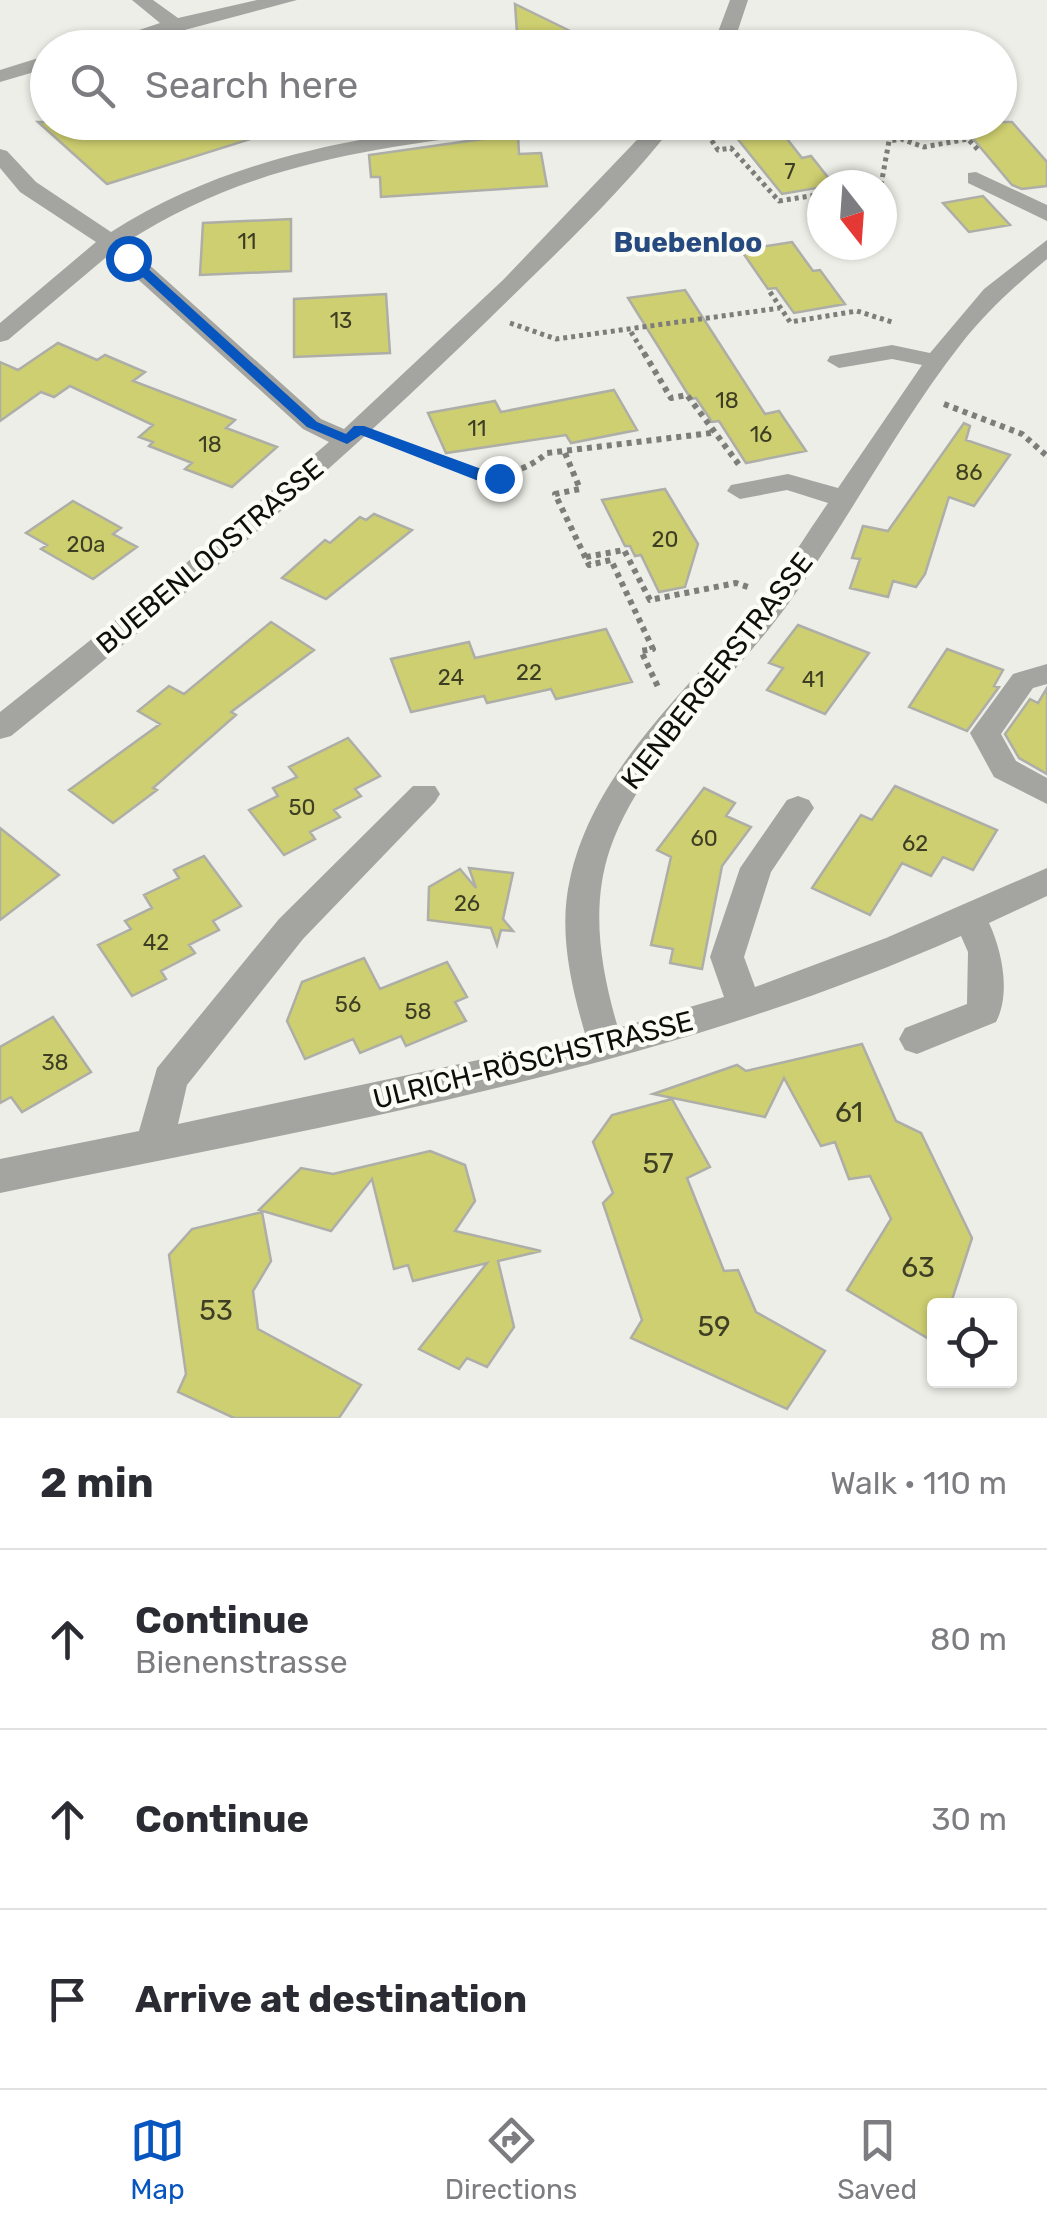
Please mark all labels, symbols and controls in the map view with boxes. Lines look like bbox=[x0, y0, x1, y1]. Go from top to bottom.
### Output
search box bbox=[30, 30, 1017, 140]
icon: search bbox=[65, 58, 120, 113]
text: Search here bbox=[145, 62, 358, 108]
house number: 7 bbox=[784, 158, 796, 185]
north arrow bbox=[807, 170, 897, 260]
district label: Buebenloo bbox=[614, 226, 762, 259]
house number: 11 bbox=[238, 228, 256, 255]
route start bbox=[106, 236, 152, 282]
house number: 13 bbox=[330, 307, 352, 334]
house number: 18 bbox=[715, 387, 739, 414]
house number: 11 bbox=[468, 415, 486, 442]
house number: 16 bbox=[750, 421, 772, 448]
house number: 18 bbox=[198, 431, 222, 458]
street label: BUEBENLOOSTRASSE bbox=[90, 451, 330, 661]
route end bbox=[477, 456, 523, 502]
house number: 86 bbox=[955, 459, 983, 486]
house number: 20 bbox=[652, 526, 678, 553]
house number: 20a bbox=[66, 531, 106, 558]
street label: KIENBERGERSTRASSE bbox=[614, 546, 820, 796]
house number: 22 bbox=[516, 659, 542, 686]
house number: 24 bbox=[438, 664, 464, 691]
house number: 41 bbox=[802, 666, 824, 693]
house number: 50 bbox=[288, 794, 316, 821]
house number: 60 bbox=[690, 825, 718, 852]
house number: 62 bbox=[902, 830, 928, 857]
house number: 26 bbox=[454, 890, 480, 917]
house number: 42 bbox=[143, 929, 169, 956]
house number: 56 bbox=[335, 991, 361, 1018]
house number: 58 bbox=[404, 998, 432, 1025]
street label: ULRICH-RÖSCHSTRASSE bbox=[370, 1004, 696, 1116]
house number: 38 bbox=[41, 1049, 69, 1076]
house number: 61 bbox=[835, 1096, 863, 1129]
house number: 57 bbox=[643, 1147, 674, 1180]
house number: 63 bbox=[901, 1251, 935, 1284]
house number: 53 bbox=[199, 1294, 233, 1327]
map controls bbox=[927, 1298, 1017, 1388]
button: locate bbox=[927, 1298, 1017, 1388]
house number: 59 bbox=[697, 1310, 731, 1343]
text: 2 min bbox=[40, 1458, 154, 1508]
text: Walk · 110 m bbox=[830, 1464, 1007, 1502]
text: Continue bbox=[135, 1597, 309, 1643]
icon: ahead bbox=[40, 1612, 95, 1667]
text: 80 m bbox=[930, 1620, 1007, 1658]
text: Bienenstrasse bbox=[135, 1643, 348, 1681]
icon: ahead bbox=[40, 1792, 95, 1847]
text: Continue bbox=[135, 1796, 309, 1842]
text: 30 m bbox=[931, 1800, 1007, 1838]
icon: arrive bbox=[40, 1972, 95, 2027]
text: Arrive at destination bbox=[135, 1976, 527, 2022]
tab: Map bbox=[130, 2113, 185, 2206]
tab: Directions bbox=[445, 2113, 577, 2206]
tab: Saved bbox=[837, 2113, 917, 2206]

